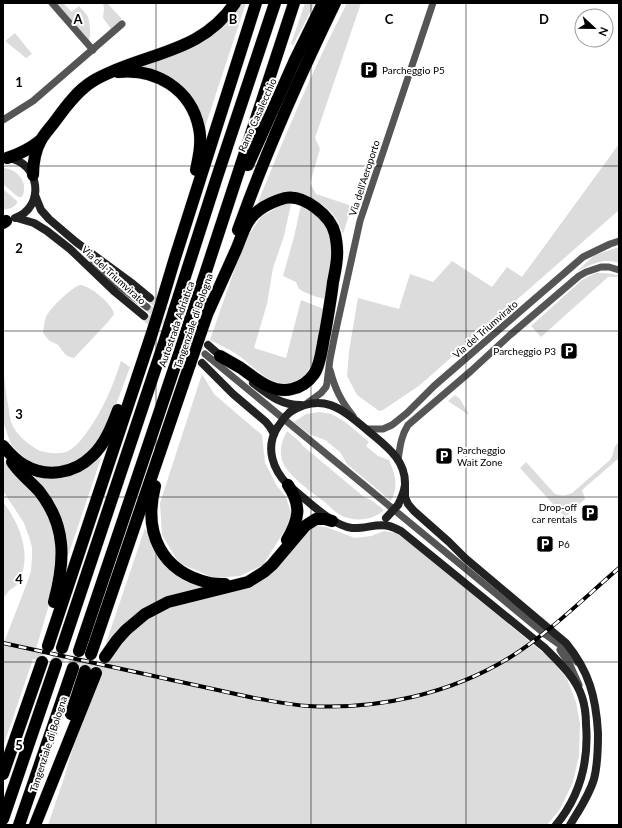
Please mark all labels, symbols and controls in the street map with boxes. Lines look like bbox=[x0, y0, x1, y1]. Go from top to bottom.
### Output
north arrow bbox=[574, 8, 614, 48]
text: A bbox=[72, 11, 83, 27]
text: B bbox=[229, 11, 238, 27]
text: C bbox=[385, 11, 394, 27]
text: D bbox=[539, 11, 549, 27]
text: N bbox=[596, 26, 611, 38]
parking icon: Parcheggio P5 bbox=[359, 60, 379, 80]
place label: Parcheggio P5 bbox=[382, 64, 445, 76]
text: 1 bbox=[15, 74, 23, 90]
street label: Ramo Casalecchio bbox=[235, 76, 279, 154]
street label: Via dell'Aeroporto bbox=[346, 138, 382, 217]
text: 2 bbox=[15, 240, 23, 256]
street label: Via del Triumvirato bbox=[80, 243, 149, 307]
street label: Tangenziale di Bologna bbox=[171, 272, 215, 370]
street label: Autostrada Adriatica bbox=[156, 280, 196, 368]
street label: Via del Triumvirato bbox=[450, 297, 520, 360]
parking icon: Parcheggio P3 bbox=[559, 341, 579, 361]
place label: Parcheggio P3 bbox=[493, 345, 556, 357]
text: 3 bbox=[15, 406, 23, 422]
place label: Parcheggio Wait Zone bbox=[457, 444, 506, 468]
parking icon: Parcheggio Wait Zone bbox=[434, 446, 454, 466]
place label: Drop-off car rentals bbox=[532, 501, 577, 525]
parking icon: Drop-off car rentals bbox=[580, 503, 600, 523]
parking icon: P6 bbox=[535, 534, 555, 554]
place label: P6 bbox=[558, 538, 570, 550]
text: 4 bbox=[15, 571, 23, 587]
street label: Tangenziale di Bologna bbox=[27, 695, 69, 793]
text: 5 bbox=[15, 737, 23, 753]

